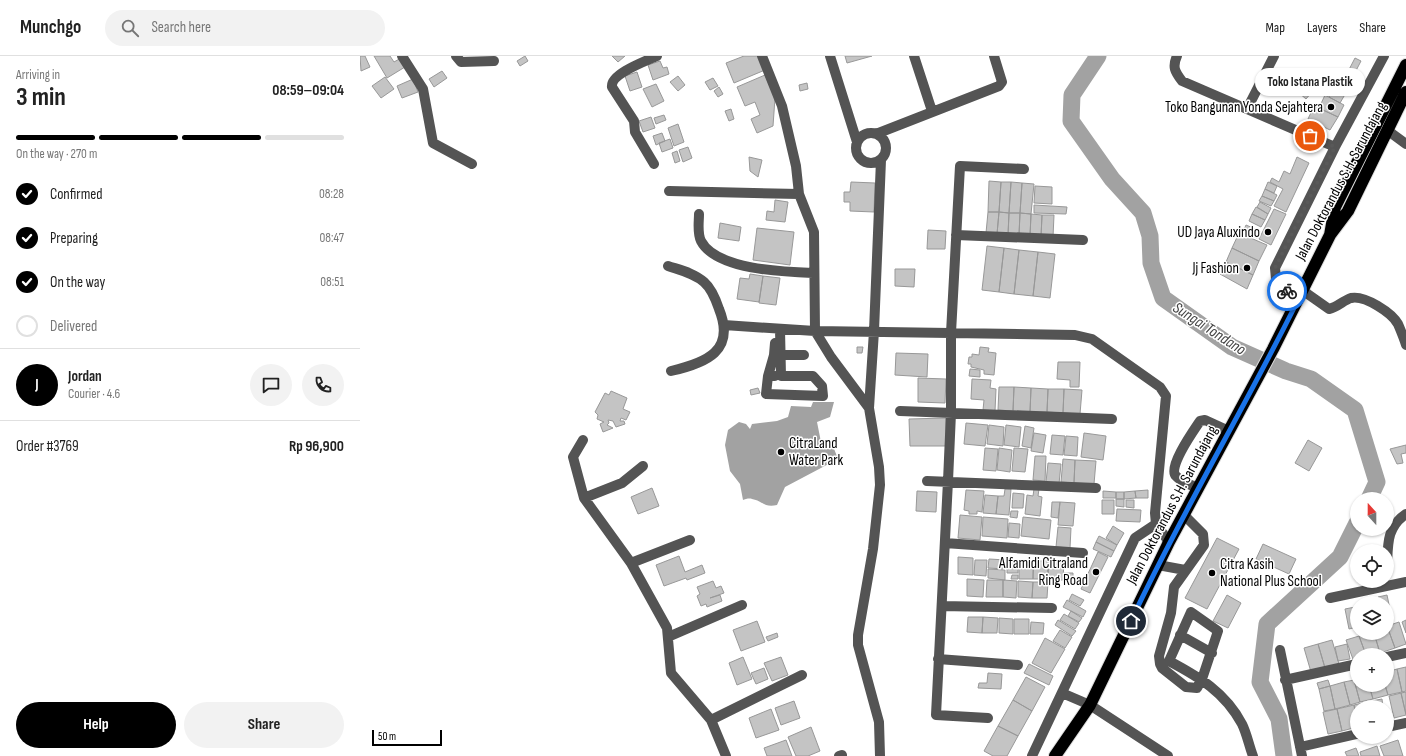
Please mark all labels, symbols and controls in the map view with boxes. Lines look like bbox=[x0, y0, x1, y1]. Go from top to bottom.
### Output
search box bbox=[105, 10, 385, 46]
text: Munchgo bbox=[20, 16, 81, 39]
icon: search bbox=[119, 17, 141, 39]
text: Search here bbox=[151, 18, 211, 37]
text: Map bbox=[1265, 19, 1285, 36]
text: Layers bbox=[1307, 19, 1337, 36]
text: Share bbox=[1359, 19, 1386, 36]
text: Arriving in bbox=[16, 67, 60, 83]
callout: Toko Istana Plastik bbox=[1255, 68, 1365, 96]
text: Toko Istana Plastik bbox=[1267, 74, 1353, 90]
text: 08:59–09:04 bbox=[272, 81, 344, 100]
text: 3 min bbox=[16, 82, 66, 113]
place label: Toko Bangunan Yonda Sejahtera bbox=[1165, 98, 1323, 117]
street label: Jalan Doktorandus S.H. Sarundajang bbox=[1291, 98, 1391, 264]
marker: Toko Bangunan Yonda Sejahtera bbox=[1326, 102, 1336, 112]
pin bbox=[1293, 119, 1327, 153]
icon: bag bbox=[1299, 125, 1321, 147]
text: On the way · 270 m bbox=[16, 146, 97, 162]
icon: check bbox=[16, 183, 38, 205]
text: Confirmed bbox=[50, 185, 103, 204]
text: 08:28 bbox=[319, 186, 344, 202]
place label: UD Jaya Aluxindo bbox=[1177, 223, 1260, 242]
icon: check bbox=[16, 227, 38, 249]
marker: UD Jaya Aluxindo bbox=[1263, 227, 1273, 237]
text: Preparing bbox=[50, 229, 98, 248]
text: 08:47 bbox=[320, 230, 344, 246]
place label: Jj Fashion bbox=[1191, 259, 1239, 278]
marker: Jj Fashion bbox=[1242, 263, 1252, 273]
icon: check bbox=[16, 271, 38, 293]
courier bbox=[1267, 271, 1307, 311]
text: On the way bbox=[50, 273, 105, 292]
text: 08:51 bbox=[320, 274, 344, 290]
icon: bike bbox=[1276, 280, 1298, 302]
water label: Sungai Tondano bbox=[1169, 298, 1249, 360]
text: Delivered bbox=[50, 317, 97, 336]
button: chat bbox=[250, 364, 292, 406]
button: phone bbox=[302, 364, 344, 406]
text: Jordan bbox=[68, 367, 102, 386]
text: J bbox=[35, 375, 39, 394]
text: Courier · 4.6 bbox=[68, 386, 120, 402]
street label: Jalan Doktorandus S.H. Sarundajang bbox=[1122, 422, 1222, 588]
place label: CitraLand Water Park bbox=[789, 434, 844, 470]
text: Order #3769 bbox=[16, 437, 79, 456]
text: Rp 96,900 bbox=[289, 437, 344, 456]
marker: CitraLand Water Park bbox=[776, 447, 786, 457]
north arrow bbox=[1350, 492, 1394, 536]
map controls bbox=[1350, 492, 1394, 744]
button: locate bbox=[1350, 544, 1394, 588]
place label: Alfamidi Citraland Ring Road bbox=[998, 554, 1088, 590]
place label: Citra Kasih National Plus School bbox=[1220, 555, 1322, 591]
marker: Alfamidi Citraland Ring Road bbox=[1091, 567, 1101, 577]
marker: Citra Kasih National Plus School bbox=[1207, 568, 1217, 578]
button: layers bbox=[1350, 596, 1394, 640]
pin bbox=[1114, 604, 1148, 638]
icon: home bbox=[1120, 610, 1142, 632]
button: + bbox=[1350, 648, 1394, 692]
button: − bbox=[1350, 700, 1394, 744]
button: Help bbox=[16, 702, 176, 748]
button: Share bbox=[184, 702, 344, 748]
scale bar bbox=[372, 728, 442, 747]
text: 50 m bbox=[378, 730, 396, 743]

